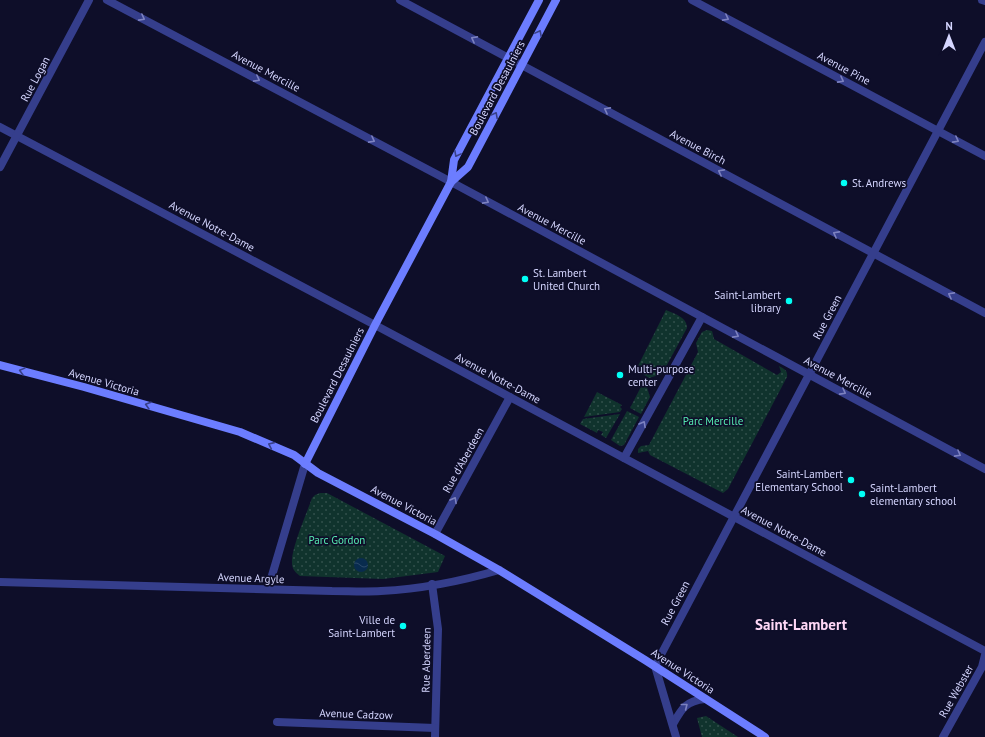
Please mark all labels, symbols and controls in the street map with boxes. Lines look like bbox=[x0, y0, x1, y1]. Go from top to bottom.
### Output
one-way arrow bbox=[138, 14, 145, 21]
one-way arrow bbox=[722, 14, 730, 21]
north arrow bbox=[929, 16, 969, 56]
text: N bbox=[945, 19, 953, 33]
one-way arrow bbox=[534, 29, 542, 37]
one-way arrow bbox=[471, 37, 478, 44]
street label: Boulevard Desaulniers bbox=[466, 38, 528, 138]
street label: Avenue Mercille bbox=[229, 47, 303, 95]
street label: Avenue Pine bbox=[815, 48, 873, 88]
street label: Rue Logan bbox=[17, 54, 53, 104]
one-way arrow bbox=[253, 74, 260, 82]
one-way arrow bbox=[837, 75, 844, 82]
one-way arrow bbox=[604, 108, 611, 115]
one-way arrow bbox=[490, 112, 498, 120]
street label: Avenue Birch bbox=[668, 126, 728, 168]
one-way arrow bbox=[368, 135, 375, 143]
one-way arrow bbox=[952, 136, 959, 143]
one-way arrow bbox=[454, 150, 461, 157]
one-way arrow bbox=[718, 169, 726, 177]
place label: St. Andrews bbox=[852, 176, 906, 190]
marker: St. Andrews bbox=[839, 178, 849, 188]
one-way arrow bbox=[482, 196, 490, 204]
street label: Avenue Notre-Dame bbox=[167, 198, 257, 255]
street label: Avenue Mercille bbox=[515, 200, 589, 248]
one-way arrow bbox=[833, 231, 840, 238]
place label: St. Lambert United Church bbox=[533, 266, 600, 293]
marker: St. Lambert United Church bbox=[520, 274, 530, 284]
place label: Saint-Lambert library bbox=[714, 288, 782, 315]
street label: Rue Green bbox=[809, 292, 845, 342]
one-way arrow bbox=[947, 292, 955, 300]
marker: Saint-Lambert library bbox=[784, 296, 794, 306]
street label: Boulevard Desaulniers bbox=[307, 325, 367, 425]
one-way arrow bbox=[732, 330, 739, 338]
street label: Avenue Notre-Dame bbox=[453, 350, 543, 407]
street label: Avenue Mercille bbox=[801, 353, 875, 401]
place label: Multi-purpose center bbox=[628, 362, 695, 389]
street label: Avenue Victoria bbox=[67, 365, 141, 399]
one-way arrow bbox=[19, 367, 26, 376]
marker: Multi-purpose center bbox=[615, 370, 625, 380]
one-way arrow bbox=[839, 388, 847, 395]
one-way arrow bbox=[144, 401, 151, 410]
park label: Parc Mercille bbox=[683, 414, 744, 428]
one-way arrow bbox=[638, 421, 645, 428]
street label: Rue d'Aberdeen bbox=[439, 425, 487, 495]
one-way arrow bbox=[268, 441, 275, 449]
one-way arrow bbox=[954, 450, 961, 457]
place label: Saint-Lambert Elementary School bbox=[755, 467, 844, 494]
marker: Saint-Lambert Elementary School bbox=[846, 475, 856, 485]
place label: Saint-Lambert elementary school bbox=[870, 481, 957, 508]
street label: Avenue Victoria bbox=[369, 482, 439, 528]
marker: Saint-Lambert elementary school bbox=[857, 489, 867, 499]
one-way arrow bbox=[449, 497, 457, 504]
street label: Avenue Notre-Dame bbox=[739, 503, 829, 560]
park label: Parc Gordon bbox=[309, 533, 365, 547]
street label: Avenue Argyle bbox=[217, 570, 285, 586]
street label: Rue Green bbox=[657, 578, 693, 628]
place label: Ville de Saint-Lambert bbox=[328, 613, 395, 640]
district label: Saint-Lambert bbox=[755, 615, 848, 634]
marker: Ville de Saint-Lambert bbox=[398, 621, 408, 631]
street label: Rue Aberdeen bbox=[418, 627, 434, 693]
street label: Avenue Victoria bbox=[649, 645, 717, 697]
street label: Rue Webster bbox=[936, 662, 976, 720]
one-way arrow bbox=[681, 704, 688, 711]
street label: Avenue Cadzow bbox=[319, 706, 393, 722]

